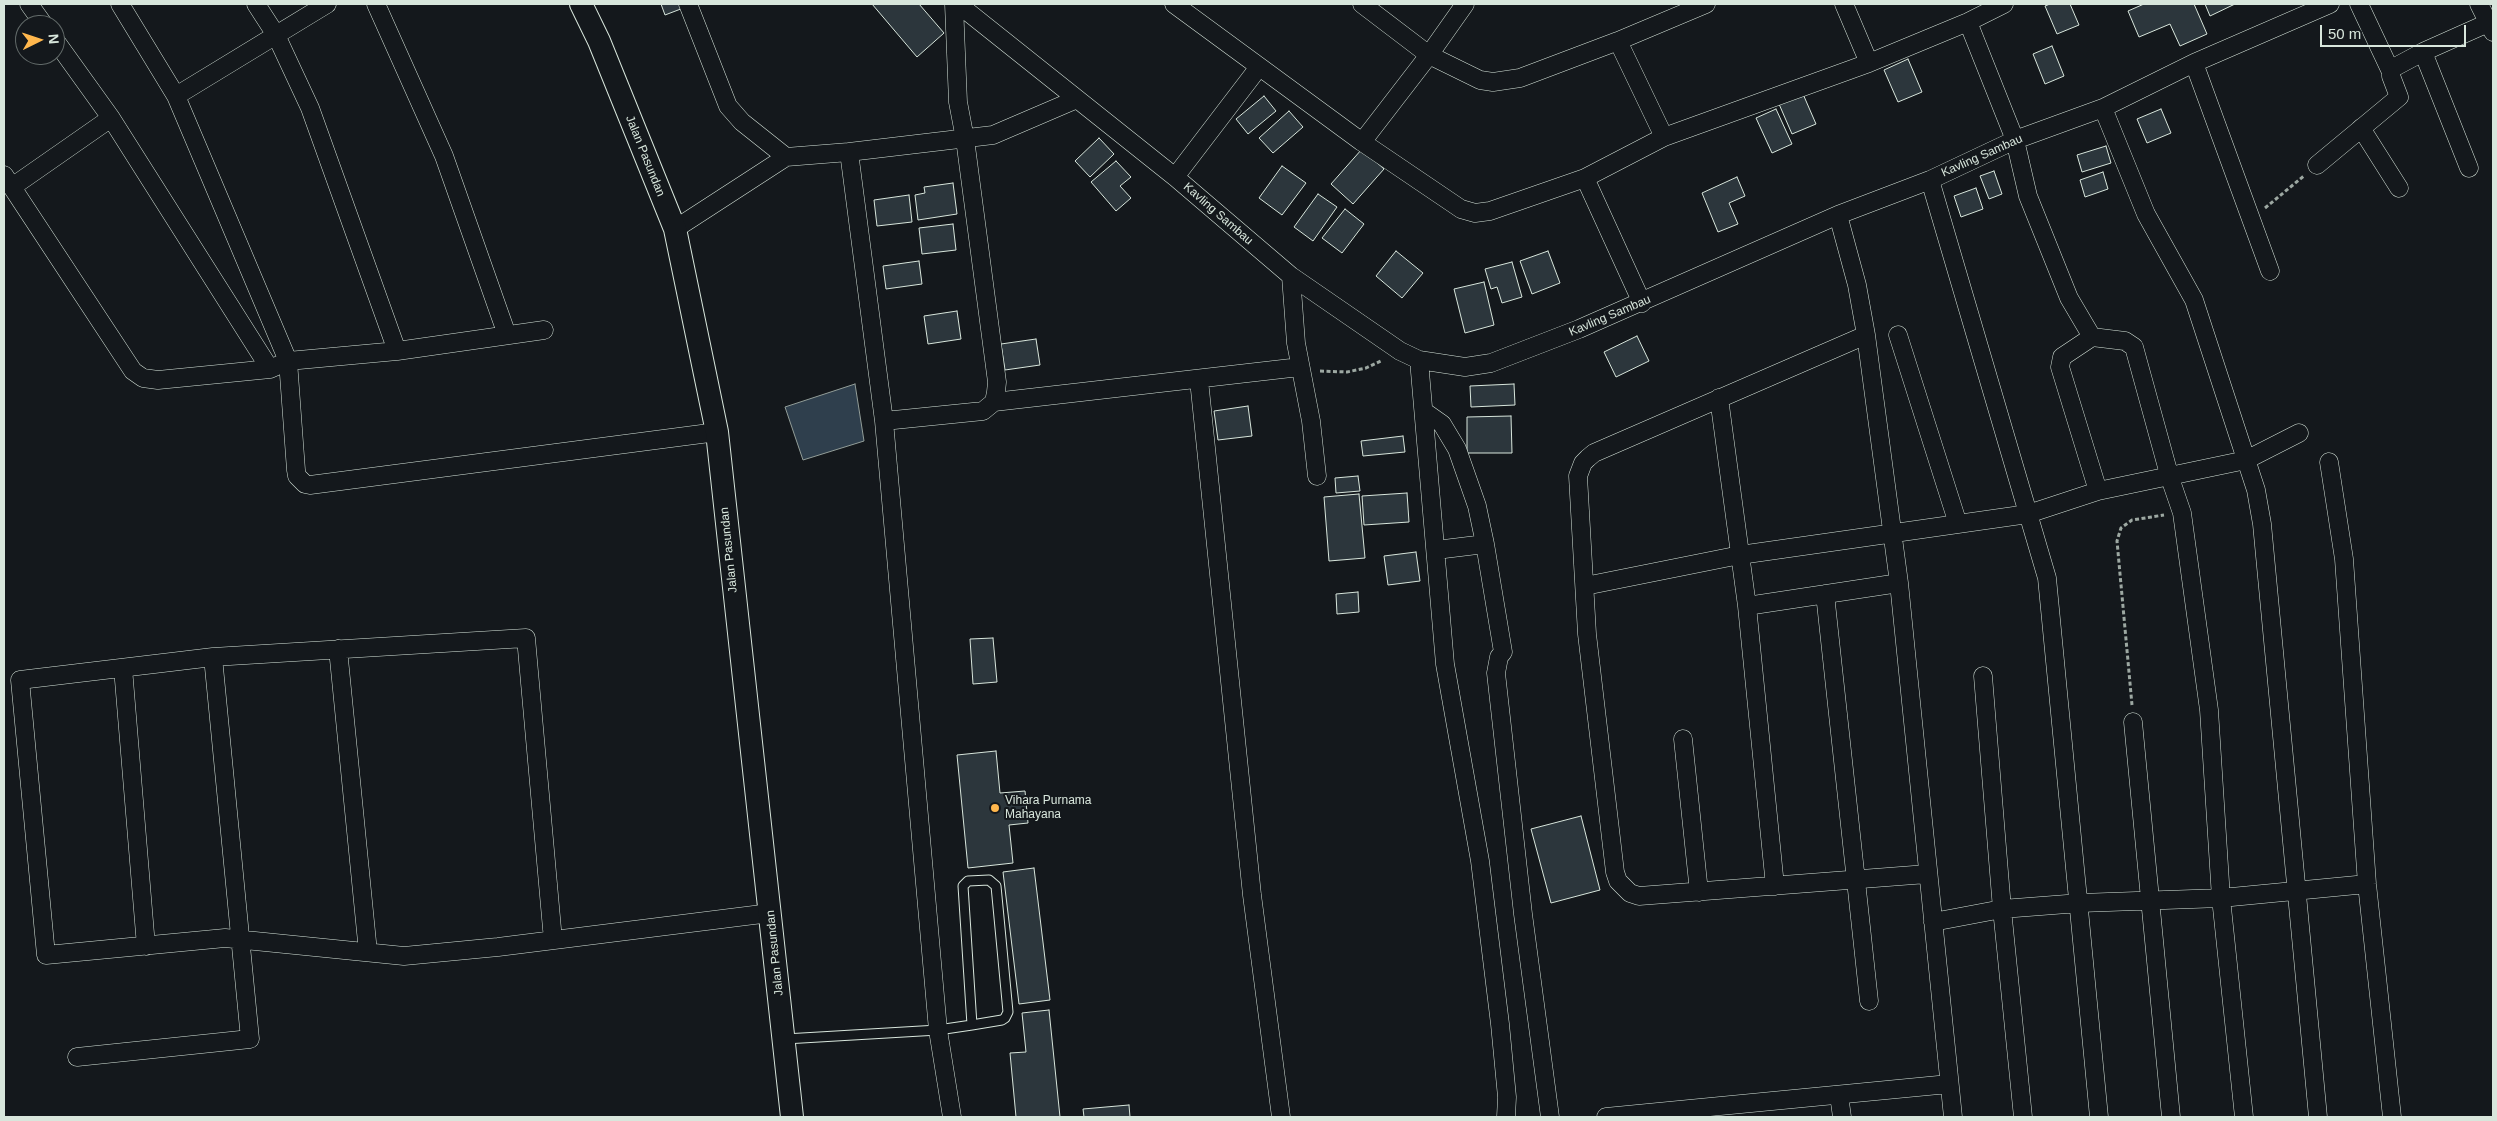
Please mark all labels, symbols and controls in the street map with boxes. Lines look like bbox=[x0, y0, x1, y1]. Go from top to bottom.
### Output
north arrow bbox=[15, 15, 65, 65]
scale bar bbox=[2322, 15, 2468, 47]
text: 50 m bbox=[2328, 25, 2361, 42]
text: N bbox=[46, 33, 62, 45]
street label: Jalan Pasundan bbox=[622, 113, 668, 199]
street label: Kavling Sambau bbox=[1939, 132, 2025, 180]
street label: Kavling Sambau bbox=[1180, 180, 1256, 248]
street label: Kavling Sambau bbox=[1567, 292, 1653, 340]
street label: Jalan Pasundan bbox=[717, 506, 741, 594]
place label: Vihara Purnama Mahayana bbox=[1005, 794, 1091, 822]
marker: Vihara Purnama Mahayana bbox=[989, 802, 1001, 814]
street label: Jalan Pasundan bbox=[763, 909, 787, 997]

